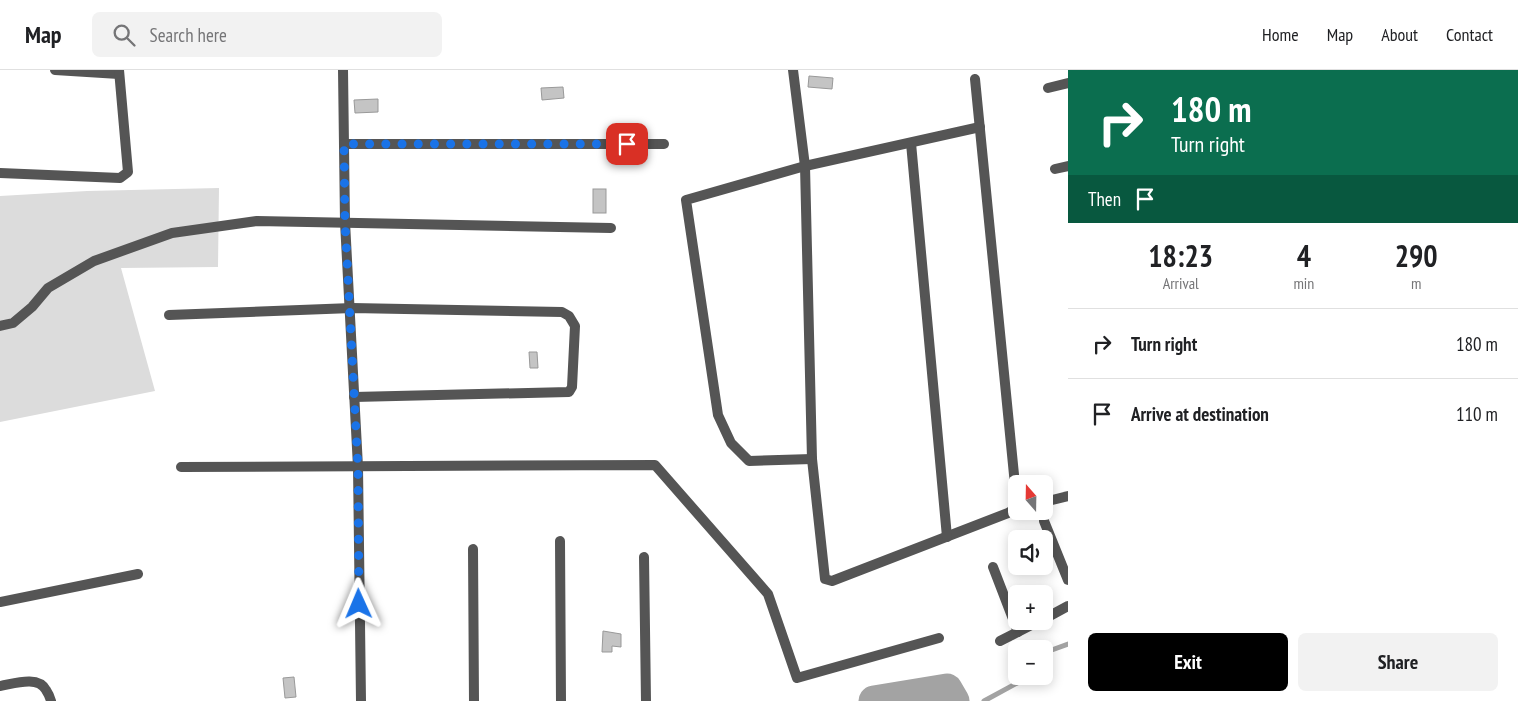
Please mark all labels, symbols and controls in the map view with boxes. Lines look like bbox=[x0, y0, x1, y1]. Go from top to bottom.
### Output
search box bbox=[92, 12, 442, 57]
text: Map bbox=[25, 19, 62, 50]
icon: search bbox=[110, 21, 138, 49]
text: Search here bbox=[150, 23, 227, 47]
text: Home bbox=[1262, 23, 1299, 46]
text: Map bbox=[1327, 23, 1353, 46]
text: About bbox=[1381, 23, 1418, 46]
text: Contact bbox=[1446, 23, 1493, 46]
text: 180 m bbox=[1171, 86, 1252, 132]
icon: right bbox=[1088, 90, 1153, 155]
pin bbox=[606, 123, 648, 165]
icon: arrive bbox=[613, 130, 641, 158]
text: Turn right bbox=[1171, 130, 1245, 158]
icon: arrive bbox=[1131, 185, 1159, 213]
text: Then bbox=[1088, 187, 1121, 211]
text: 18:23 bbox=[1148, 236, 1213, 275]
text: 4 bbox=[1297, 236, 1311, 275]
text: 290 bbox=[1395, 236, 1438, 275]
text: Arrival bbox=[1163, 273, 1199, 293]
text: min bbox=[1293, 273, 1314, 293]
text: m bbox=[1411, 273, 1421, 293]
icon: right bbox=[1088, 330, 1116, 358]
text: Turn right bbox=[1131, 332, 1197, 356]
text: 180 m bbox=[1456, 332, 1498, 356]
icon: arrive bbox=[1088, 400, 1116, 428]
text: Arrive at destination bbox=[1131, 402, 1269, 426]
text: 110 m bbox=[1456, 402, 1498, 426]
north arrow bbox=[1008, 475, 1052, 520]
map controls bbox=[1008, 475, 1053, 685]
button: sound bbox=[1008, 530, 1053, 575]
position arrow bbox=[332, 577, 384, 629]
button: + bbox=[1008, 585, 1053, 630]
button: Exit bbox=[1088, 633, 1288, 691]
button: Share bbox=[1298, 633, 1498, 691]
button: − bbox=[1008, 640, 1053, 685]

